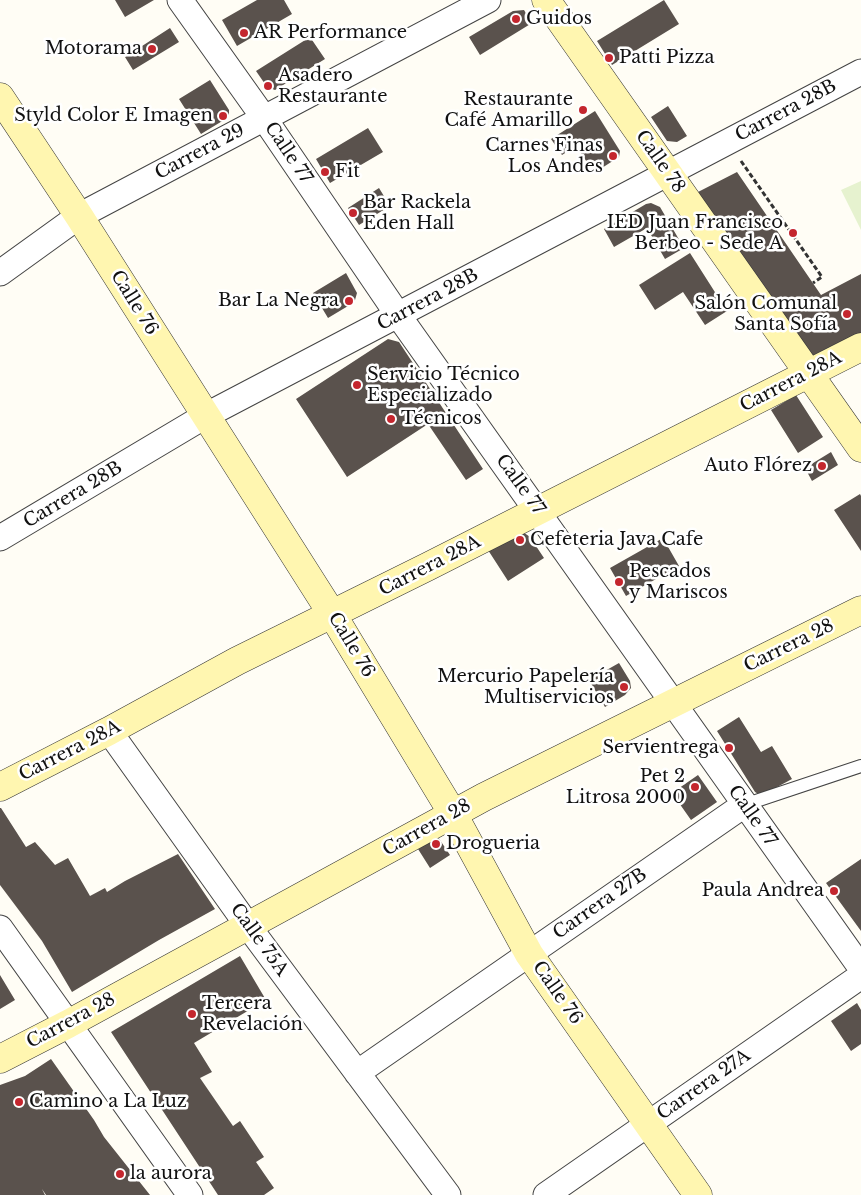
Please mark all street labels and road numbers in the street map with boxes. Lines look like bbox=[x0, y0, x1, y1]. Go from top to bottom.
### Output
street label: Carrera 28B bbox=[732, 75, 840, 147]
street label: Calle 77 bbox=[260, 118, 316, 188]
street label: Carrera 29 bbox=[152, 119, 248, 185]
street label: Calle 78 bbox=[631, 127, 689, 197]
street label: Carrera 28B bbox=[374, 264, 482, 336]
street label: Calle 76 bbox=[106, 267, 162, 339]
street label: Carrera 28A bbox=[737, 347, 845, 417]
street label: Calle 77 bbox=[491, 450, 549, 520]
street label: Carrera 28B bbox=[20, 457, 126, 533]
street label: Carrera 28A bbox=[376, 531, 484, 601]
street label: Calle 76 bbox=[323, 608, 379, 682]
street label: Carrera 28 bbox=[740, 615, 838, 677]
street label: Carrera 28A bbox=[16, 716, 124, 786]
street label: Calle 77 bbox=[723, 781, 781, 851]
street label: Carrera 28 bbox=[379, 795, 475, 861]
street label: Carrera 27B bbox=[549, 864, 651, 944]
street label: Calle 75A bbox=[225, 899, 293, 981]
street label: Calle 76 bbox=[527, 957, 587, 1029]
street label: Carrera 28 bbox=[23, 989, 119, 1053]
street label: Carrera 27A bbox=[653, 1045, 755, 1125]

